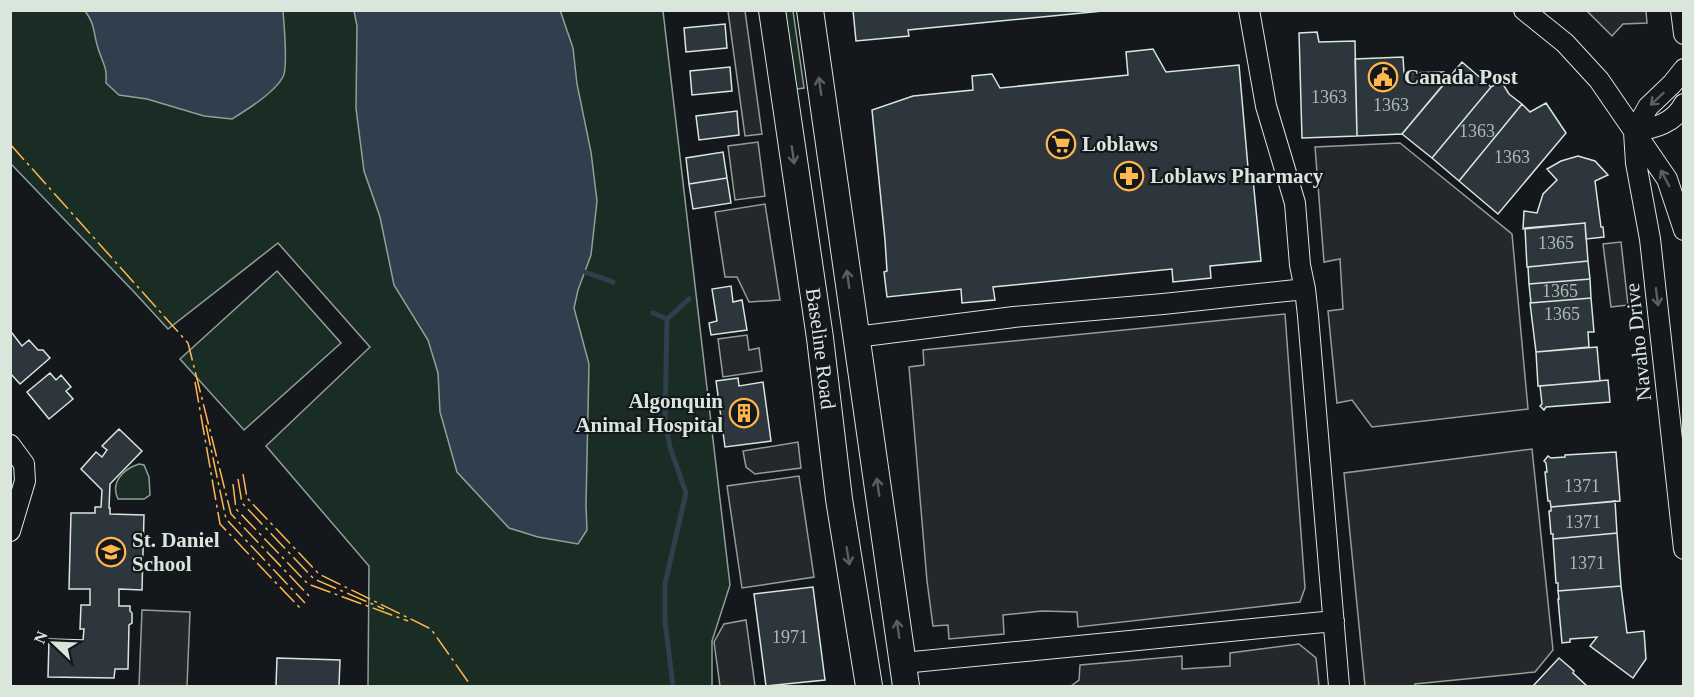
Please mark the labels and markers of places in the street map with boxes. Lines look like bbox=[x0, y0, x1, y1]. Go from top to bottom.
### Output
public building icon: Canada Post bbox=[1367, 61, 1399, 93]
place label: Canada Post bbox=[1404, 65, 1518, 89]
supermarket icon: Loblaws bbox=[1045, 128, 1077, 160]
place label: Loblaws bbox=[1082, 132, 1158, 156]
pharmacy icon: Loblaws Pharmacy bbox=[1113, 160, 1145, 192]
place label: Loblaws Pharmacy bbox=[1150, 164, 1324, 188]
place label: Algonquin Animal Hospital bbox=[575, 389, 723, 437]
building icon: Algonquin Animal Hospital bbox=[728, 397, 760, 429]
place label: St. Daniel School bbox=[132, 528, 220, 576]
school or university icon: St. Daniel School bbox=[95, 536, 127, 568]

